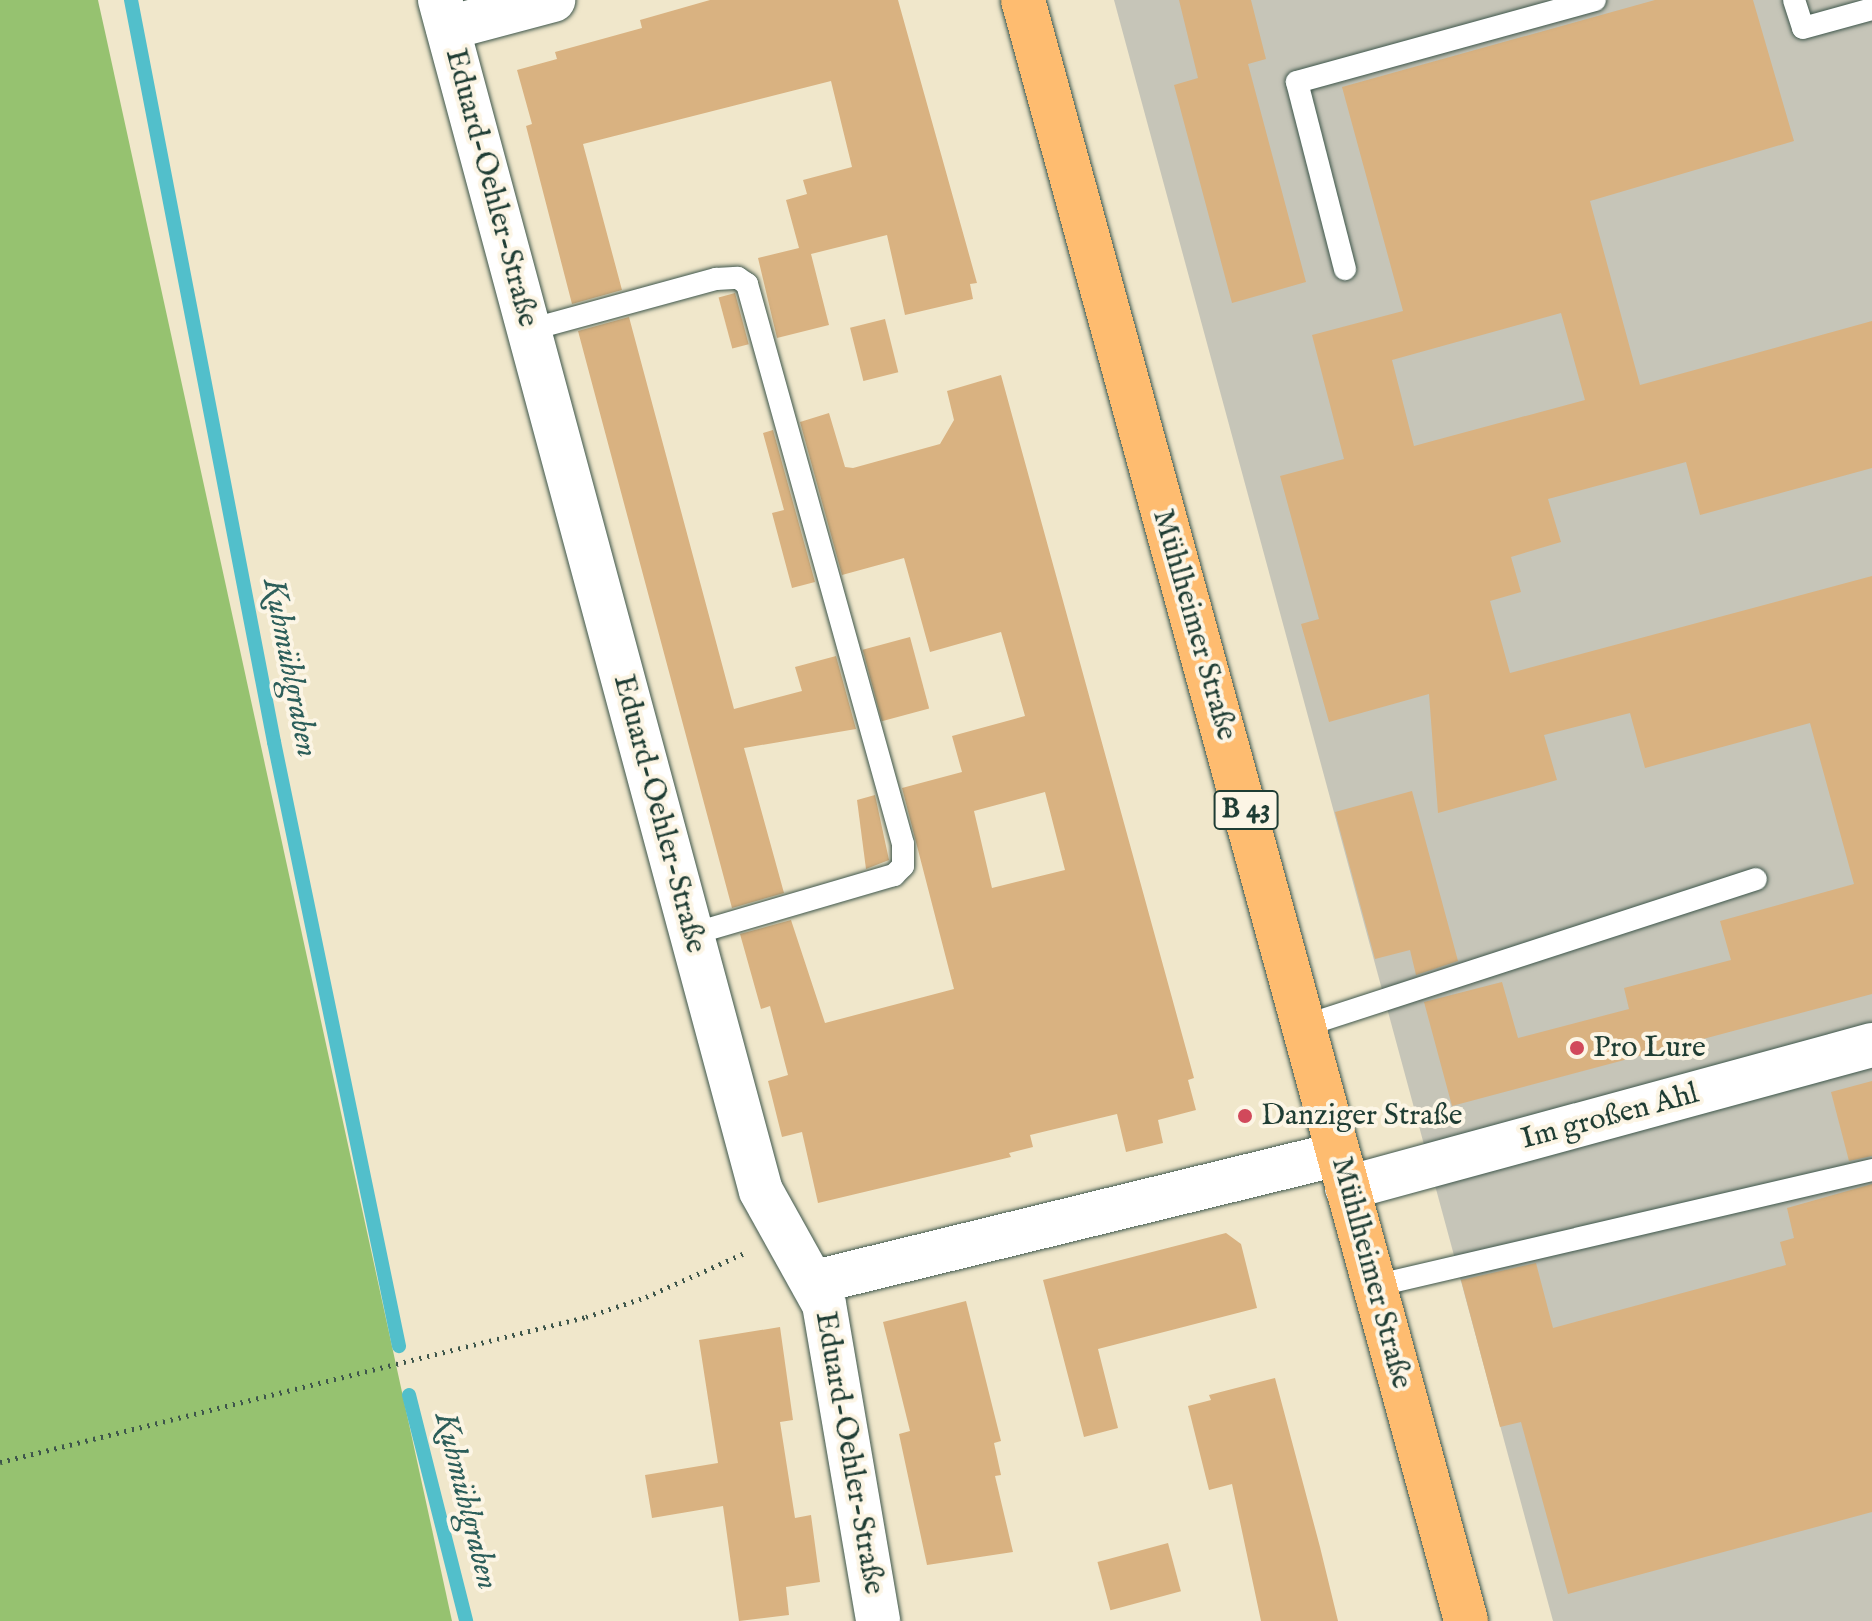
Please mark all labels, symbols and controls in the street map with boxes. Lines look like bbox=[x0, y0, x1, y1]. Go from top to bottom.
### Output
street label: Eduard-Oehler-Straße bbox=[437, 45, 545, 331]
street label: Mühlheimer Straße bbox=[1144, 505, 1244, 745]
water label: Kuhmühlgraben bbox=[253, 575, 325, 761]
street label: Eduard-Oehler-Straße bbox=[605, 671, 713, 957]
road number: B 43 bbox=[1212, 786, 1280, 834]
place label: Pro Lure bbox=[1593, 1030, 1706, 1066]
marker: Pro Lure bbox=[1568, 1039, 1586, 1057]
street label: Im großen Ahl bbox=[1517, 1076, 1703, 1158]
place label: Danziger Straße bbox=[1261, 1098, 1462, 1134]
marker: Danziger Straße bbox=[1236, 1107, 1254, 1125]
street label: Mühlheimer Straße bbox=[1323, 1153, 1419, 1393]
street label: Eduard-Oehler-Straße bbox=[806, 1309, 892, 1597]
water label: Kuhmühlgraben bbox=[424, 1408, 506, 1594]

